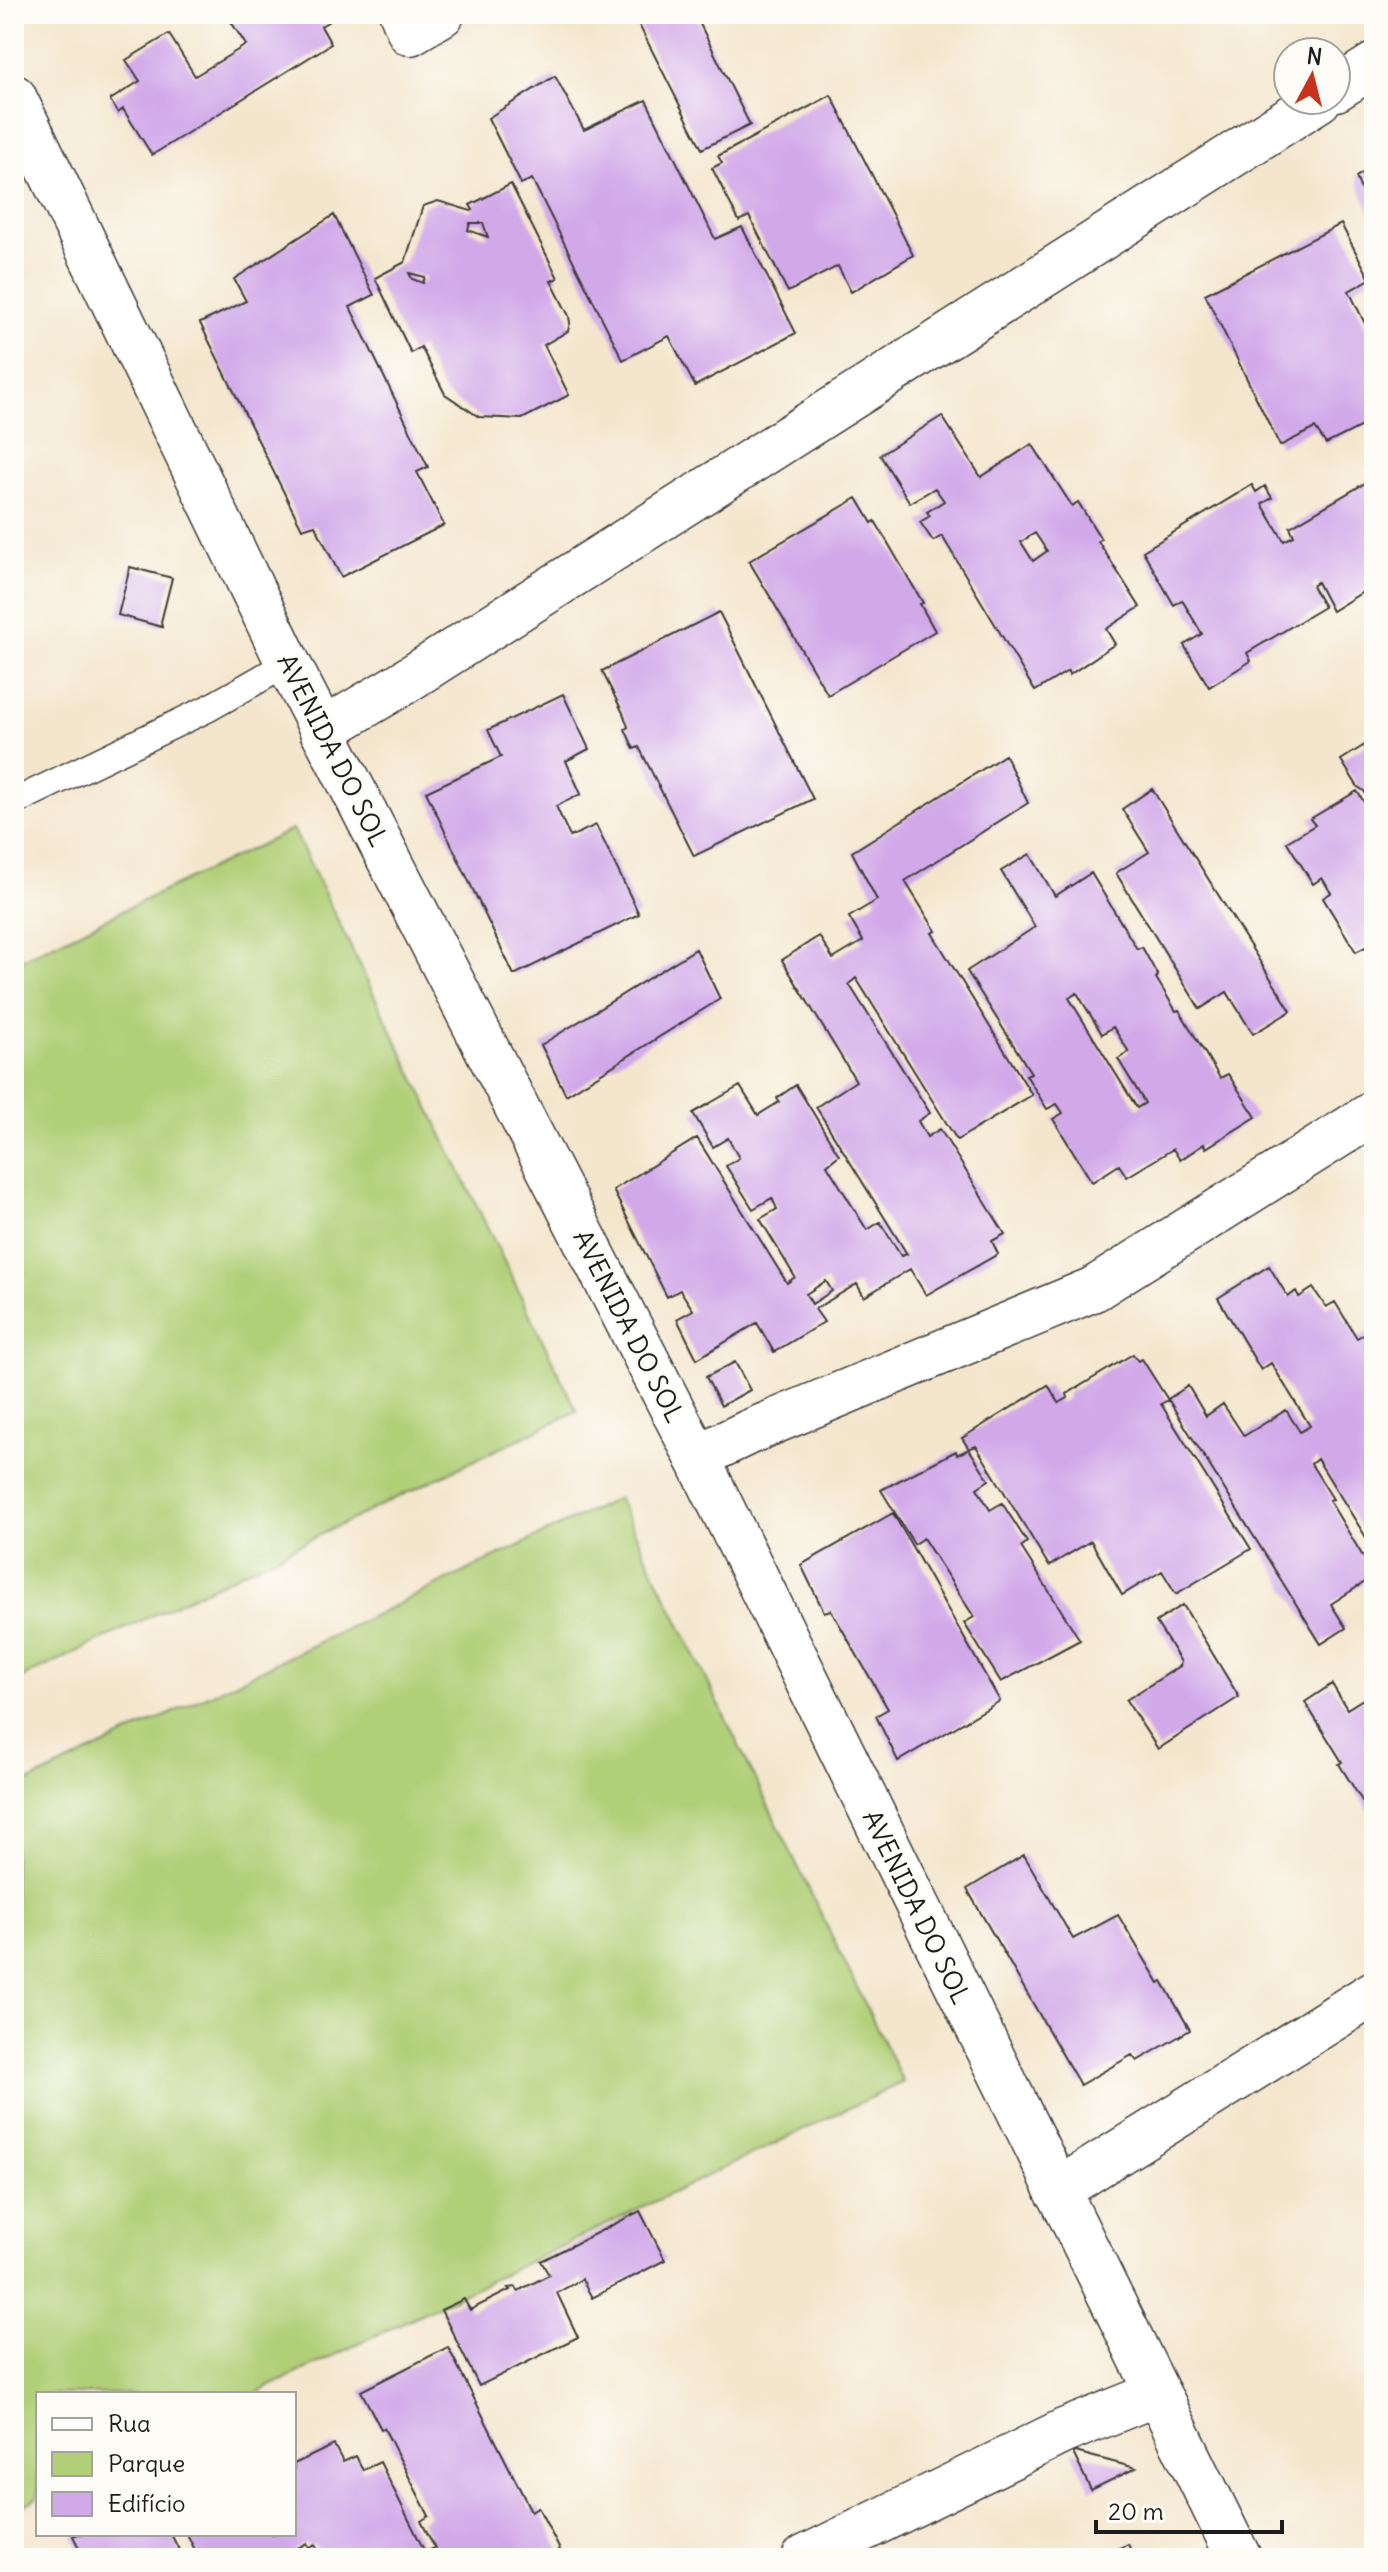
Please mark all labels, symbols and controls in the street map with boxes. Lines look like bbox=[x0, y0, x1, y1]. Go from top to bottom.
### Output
north arrow bbox=[1272, 36, 1352, 116]
text: N bbox=[1305, 41, 1324, 71]
street label: AVENIDA DO SOL bbox=[270, 648, 396, 852]
street label: AVENIDA DO SOL bbox=[566, 1224, 692, 1428]
street label: AVENIDA DO SOL bbox=[856, 1805, 978, 2009]
legend bbox=[36, 2392, 296, 2536]
text: Rua bbox=[108, 2408, 151, 2438]
text: Parque bbox=[108, 2448, 185, 2478]
scale bar bbox=[1096, 2484, 1282, 2534]
text: Edifício bbox=[108, 2488, 186, 2518]
text: 20 m bbox=[1108, 2496, 1164, 2526]

